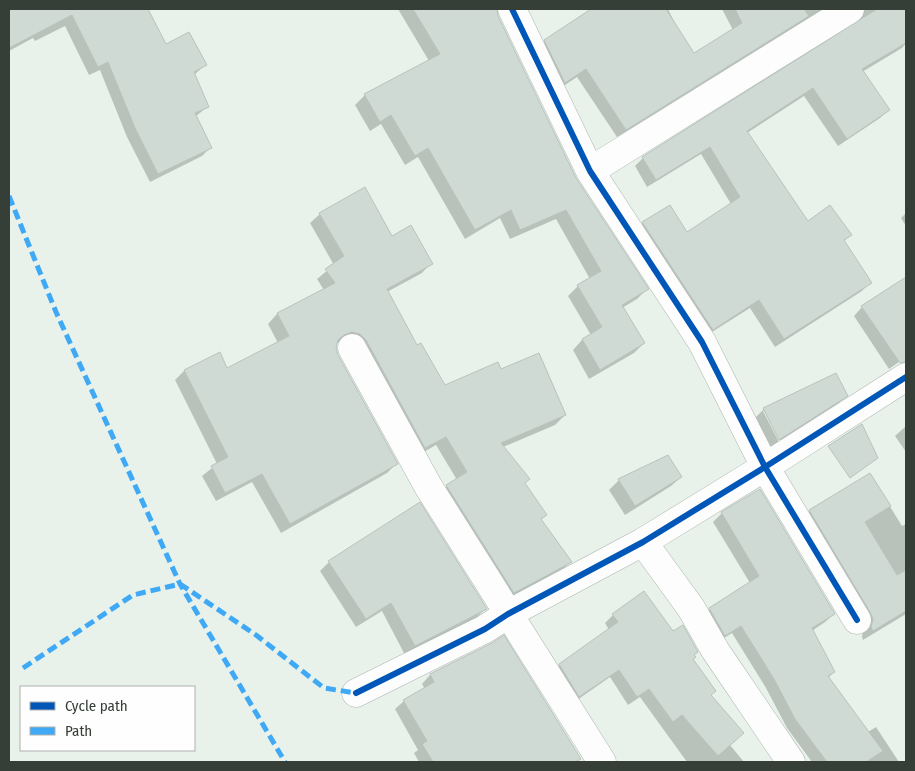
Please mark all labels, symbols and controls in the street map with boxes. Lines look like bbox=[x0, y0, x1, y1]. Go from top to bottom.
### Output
legend bbox=[20, 686, 195, 751]
text: Cycle path bbox=[65, 697, 128, 715]
text: Path bbox=[65, 722, 92, 740]

